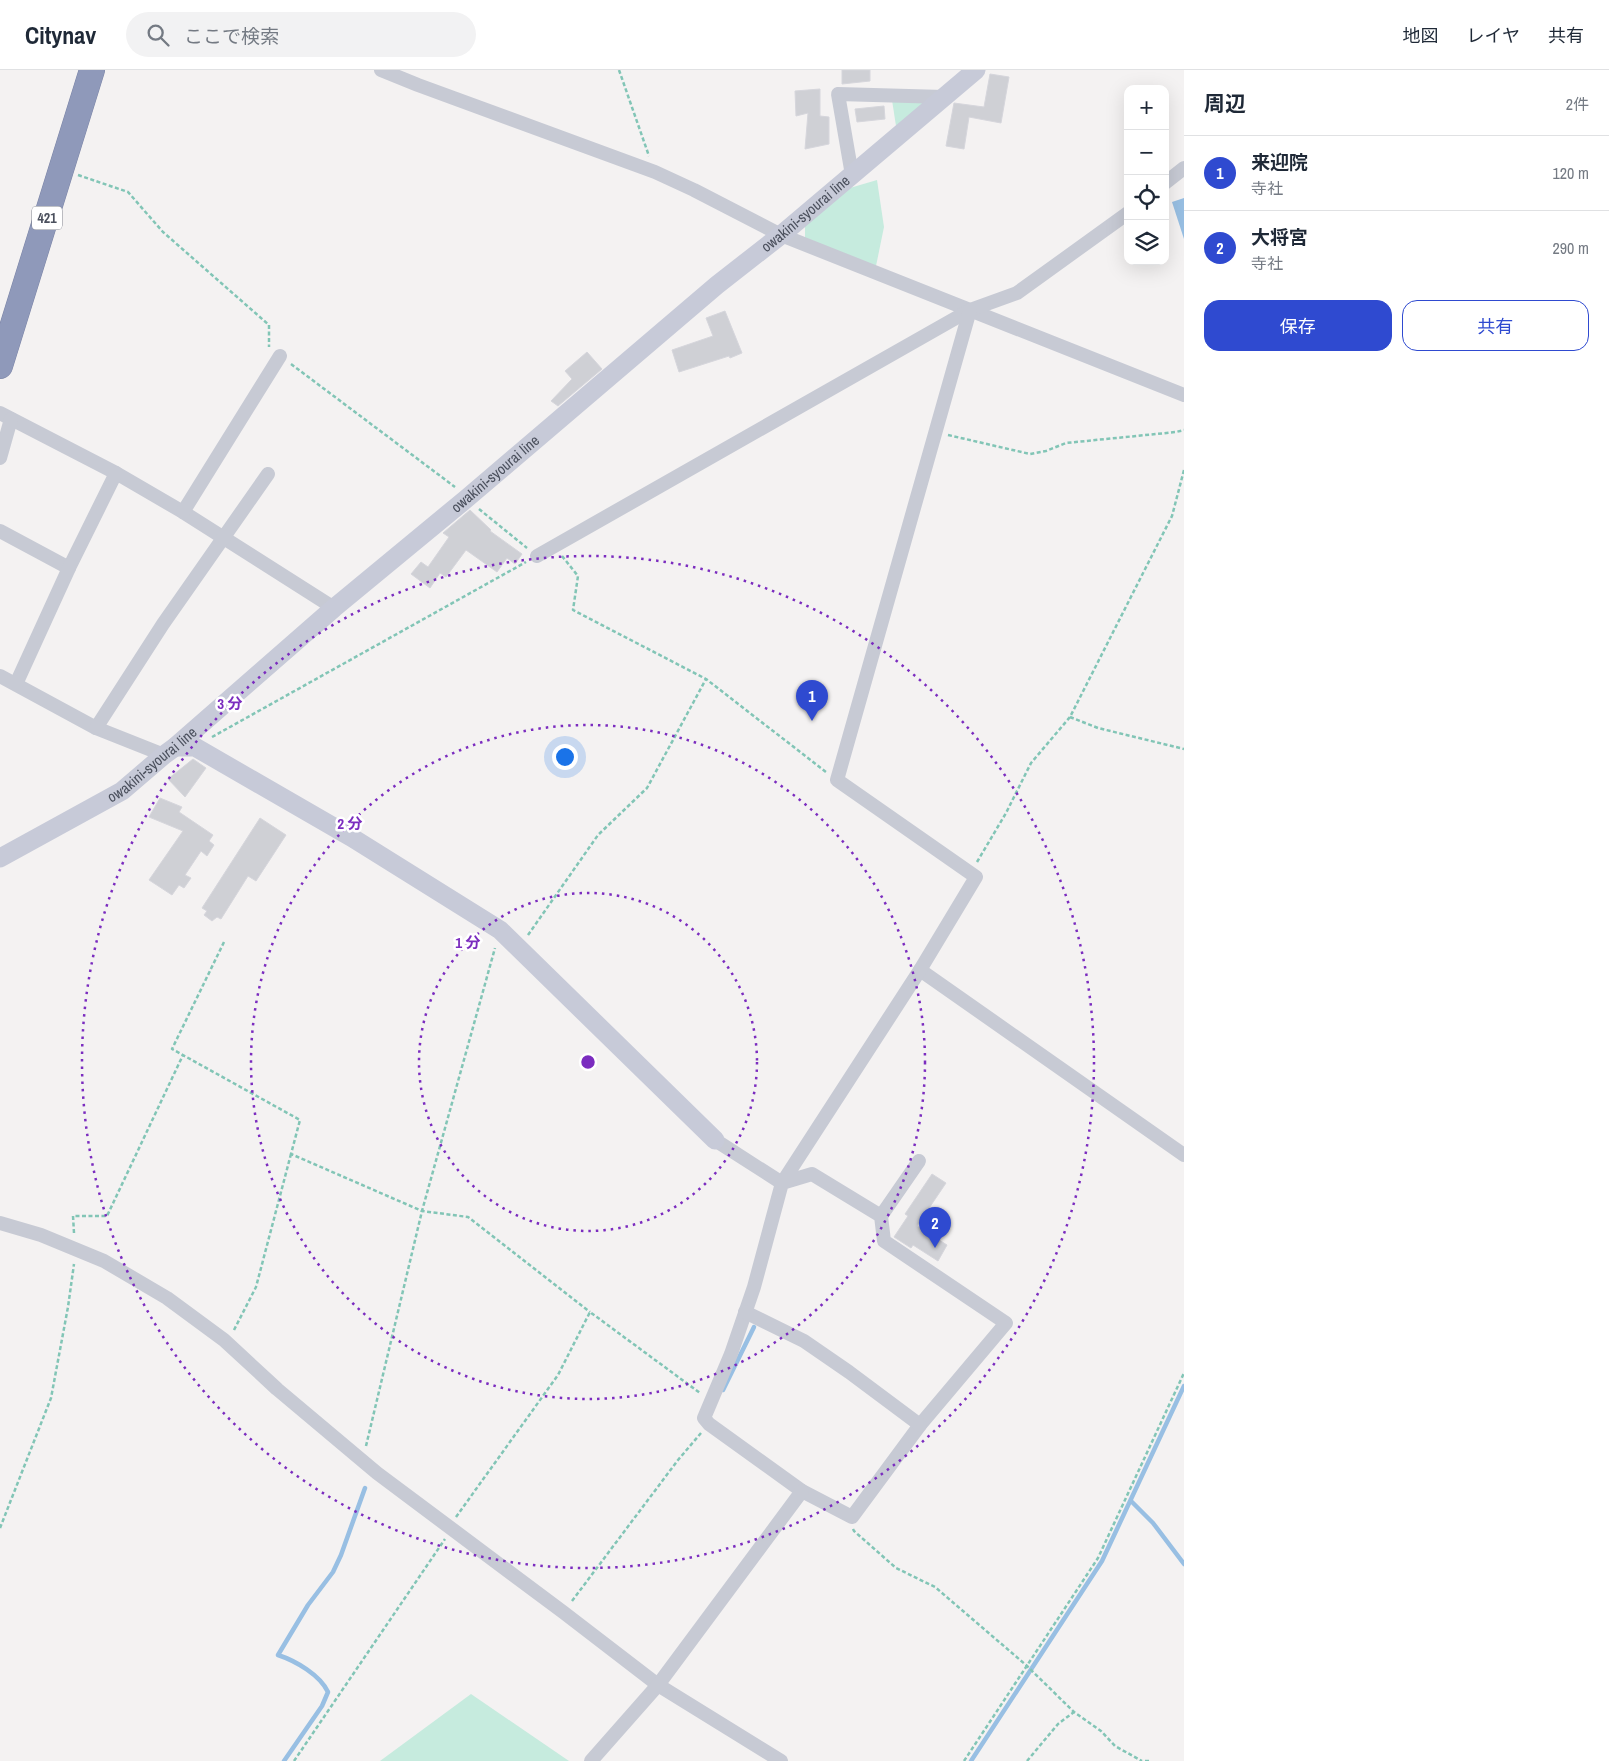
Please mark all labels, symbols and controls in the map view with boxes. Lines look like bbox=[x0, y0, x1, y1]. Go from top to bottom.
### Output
search box bbox=[126, 12, 476, 57]
text: Citynav bbox=[25, 19, 96, 51]
icon: search bbox=[144, 21, 172, 49]
text: ここで検索 bbox=[184, 23, 279, 49]
text: 地図 bbox=[1403, 23, 1439, 48]
text: レイヤ bbox=[1467, 23, 1520, 48]
text: 共有 bbox=[1548, 23, 1584, 48]
map controls bbox=[1124, 85, 1169, 265]
button: + bbox=[1124, 85, 1169, 130]
text: 周辺 bbox=[1204, 89, 1246, 118]
text: 2件 bbox=[1566, 93, 1589, 115]
button: − bbox=[1124, 130, 1169, 175]
text: 来迎院 bbox=[1251, 149, 1308, 175]
text: 1 bbox=[1216, 162, 1224, 184]
text: 120 m bbox=[1553, 162, 1589, 184]
street label: owakini-syourai line bbox=[756, 170, 854, 257]
button: locate bbox=[1124, 175, 1169, 220]
text: 寺社 bbox=[1251, 177, 1283, 199]
road number: 421 bbox=[32, 206, 62, 230]
button: layers bbox=[1124, 220, 1169, 265]
text: 大将宮 bbox=[1251, 224, 1308, 250]
text: 2 bbox=[1216, 237, 1224, 259]
text: 290 m bbox=[1553, 237, 1589, 259]
text: 寺社 bbox=[1251, 252, 1283, 274]
button: 保存 bbox=[1204, 300, 1392, 351]
button: 共有 bbox=[1402, 300, 1589, 351]
street label: owakini-syourai line bbox=[446, 430, 544, 517]
pin: 1 bbox=[796, 680, 828, 721]
text: 3 分 bbox=[217, 693, 243, 714]
street label: owakini-syourai line bbox=[103, 722, 201, 807]
your location bbox=[552, 744, 578, 770]
text: 2 分 bbox=[337, 813, 363, 834]
text: 1 分 bbox=[455, 932, 481, 953]
centre of rings bbox=[579, 1053, 597, 1071]
pin: 2 bbox=[919, 1207, 951, 1248]

